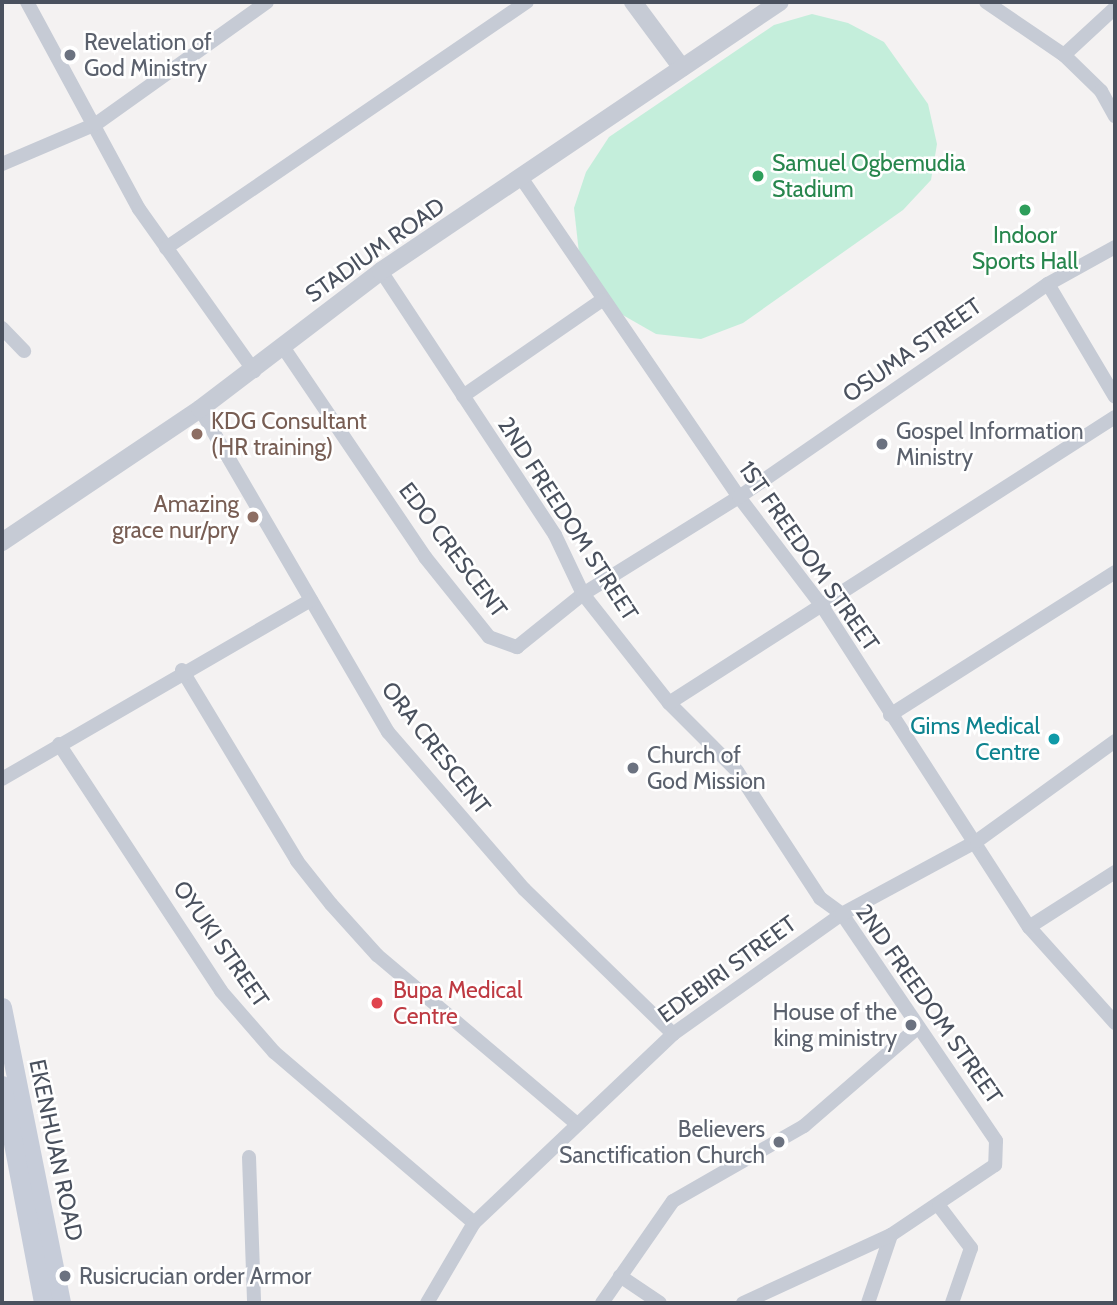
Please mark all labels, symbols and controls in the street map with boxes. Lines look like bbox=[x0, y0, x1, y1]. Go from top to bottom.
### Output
place label: Revelation of God Ministry bbox=[84, 28, 212, 82]
marker: Revelation of God Ministry bbox=[62, 47, 78, 63]
place label: Samuel Ogbemudia Stadium bbox=[772, 149, 966, 203]
marker: Samuel Ogbemudia Stadium bbox=[750, 168, 766, 184]
street label: STADIUM ROAD bbox=[300, 192, 450, 308]
marker: Indoor Sports Hall bbox=[1017, 202, 1033, 218]
place label: Indoor Sports Hall bbox=[972, 221, 1078, 275]
street label: OSUMA STREET bbox=[837, 292, 987, 408]
place label: KDG Consultant (HR training) bbox=[211, 407, 367, 461]
street label: 2ND FREEDOM STREET bbox=[492, 412, 644, 626]
place label: Gospel Information Ministry bbox=[896, 417, 1084, 471]
marker: KDG Consultant (HR training) bbox=[189, 426, 205, 442]
marker: Gospel Information Ministry bbox=[874, 436, 890, 452]
street label: 1ST FREEDOM STREET bbox=[733, 456, 885, 656]
street label: EDO CRESCENT bbox=[393, 477, 513, 623]
place label: Amazing grace nur/pry bbox=[112, 490, 239, 544]
marker: Amazing grace nur/pry bbox=[245, 509, 261, 525]
street label: ORA CRESCENT bbox=[376, 676, 496, 820]
place label: Gims Medical Centre bbox=[910, 712, 1040, 766]
marker: Gims Medical Centre bbox=[1046, 731, 1062, 747]
place label: Church of God Mission bbox=[647, 741, 766, 795]
marker: Church of God Mission bbox=[625, 760, 641, 776]
street label: OYUKI STREET bbox=[167, 875, 275, 1013]
street label: 2ND FREEDOM STREET bbox=[850, 899, 1008, 1109]
street label: EDEBIRI STREET bbox=[653, 910, 801, 1028]
place label: Bupa Medical Centre bbox=[393, 976, 522, 1030]
marker: Bupa Medical Centre bbox=[367, 993, 387, 1013]
place label: House of the king ministry bbox=[773, 998, 897, 1052]
marker: House of the king ministry bbox=[903, 1017, 919, 1033]
street label: EKENHUAN ROAD bbox=[23, 1057, 89, 1243]
place label: Believers Sanctification Church bbox=[559, 1115, 765, 1169]
marker: Believers Sanctification Church bbox=[771, 1134, 787, 1150]
place label: Rusicrucian order Armor bbox=[79, 1262, 311, 1290]
marker: Rusicrucian order Armor bbox=[57, 1268, 73, 1284]

